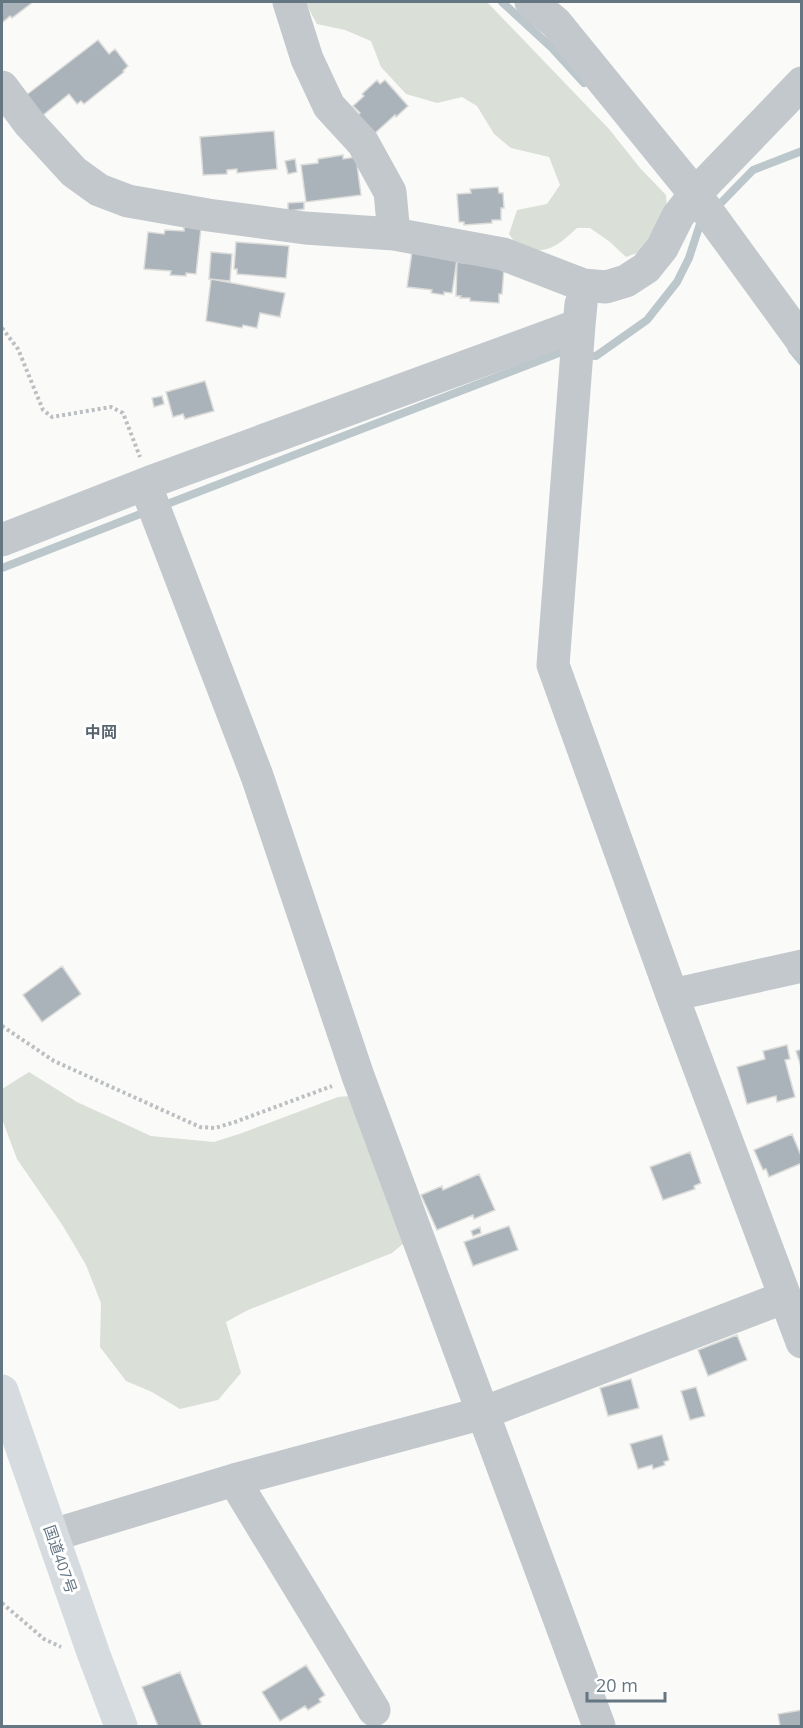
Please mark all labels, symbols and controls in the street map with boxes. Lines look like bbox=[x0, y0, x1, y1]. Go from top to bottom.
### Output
district label: 中岡 bbox=[85, 721, 117, 743]
street label: 国道407号 bbox=[40, 1522, 82, 1596]
scale bar bbox=[587, 1665, 665, 1703]
text: 20 m bbox=[596, 1673, 638, 1697]

